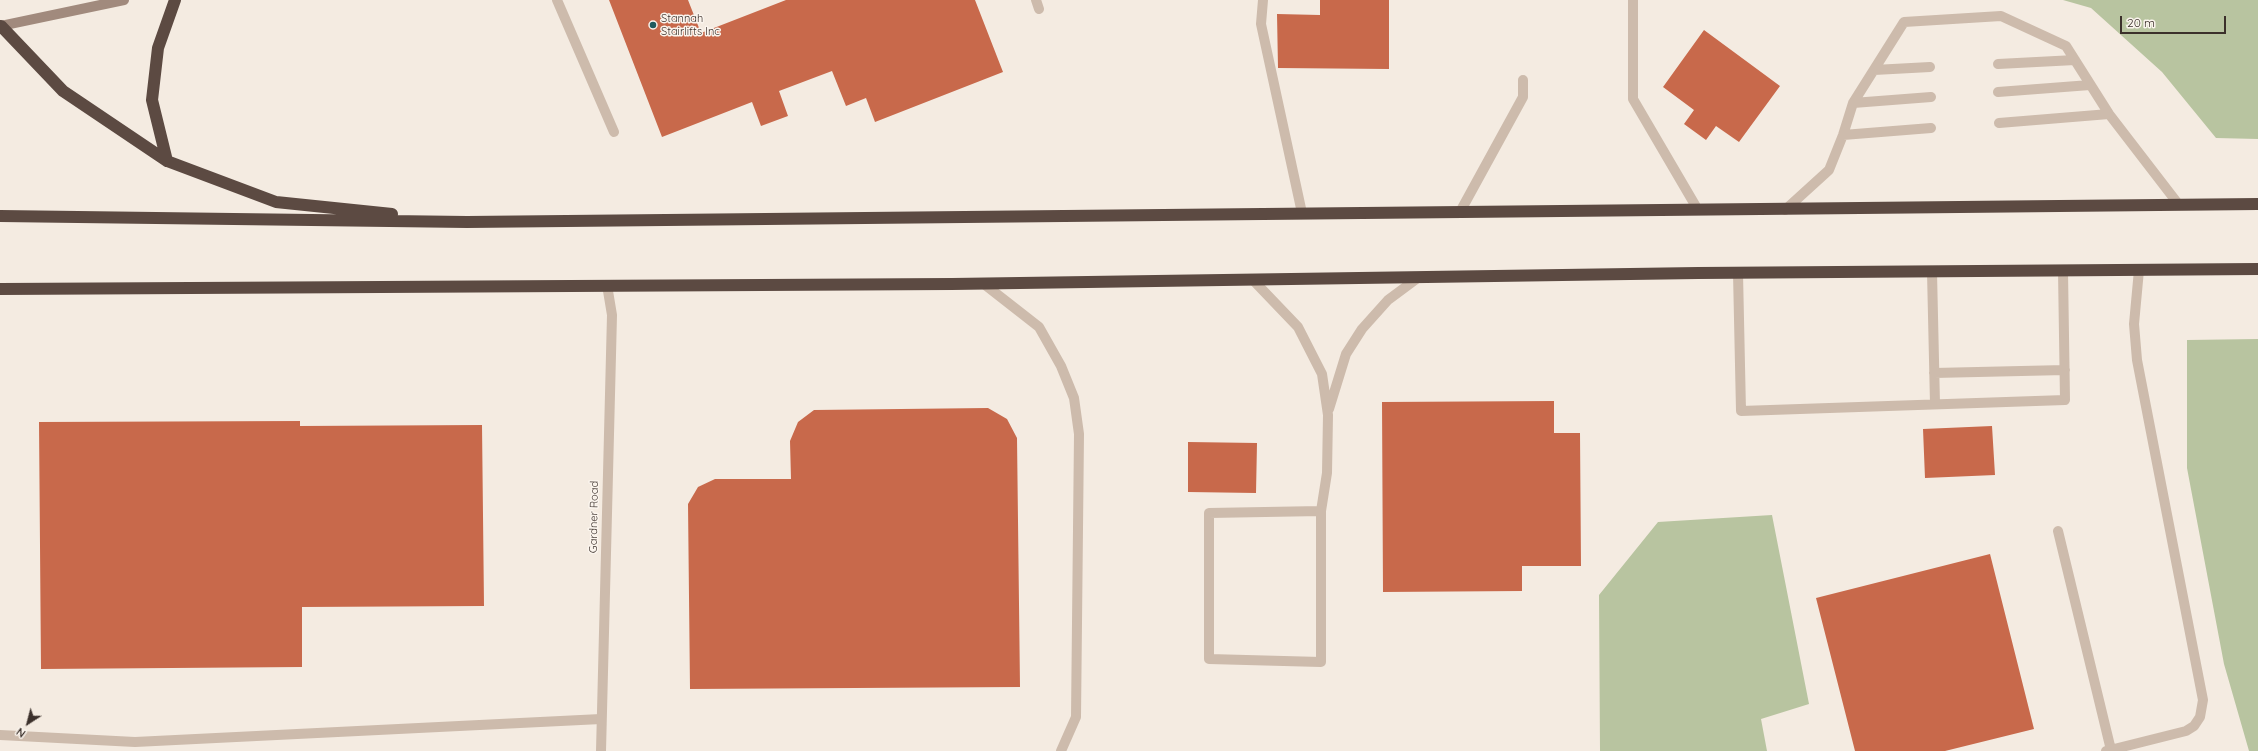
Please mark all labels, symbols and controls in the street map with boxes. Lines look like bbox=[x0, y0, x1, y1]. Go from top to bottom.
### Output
scale bar bbox=[2122, 8, 2228, 34]
place label: Stannah Stairlifts Inc bbox=[661, 12, 720, 38]
text: 20 m bbox=[2127, 15, 2155, 30]
marker: Stannah Stairlifts Inc bbox=[648, 20, 658, 30]
street label: Gardner Road bbox=[587, 481, 601, 553]
north arrow bbox=[8, 703, 48, 743]
text: N bbox=[14, 725, 28, 741]

